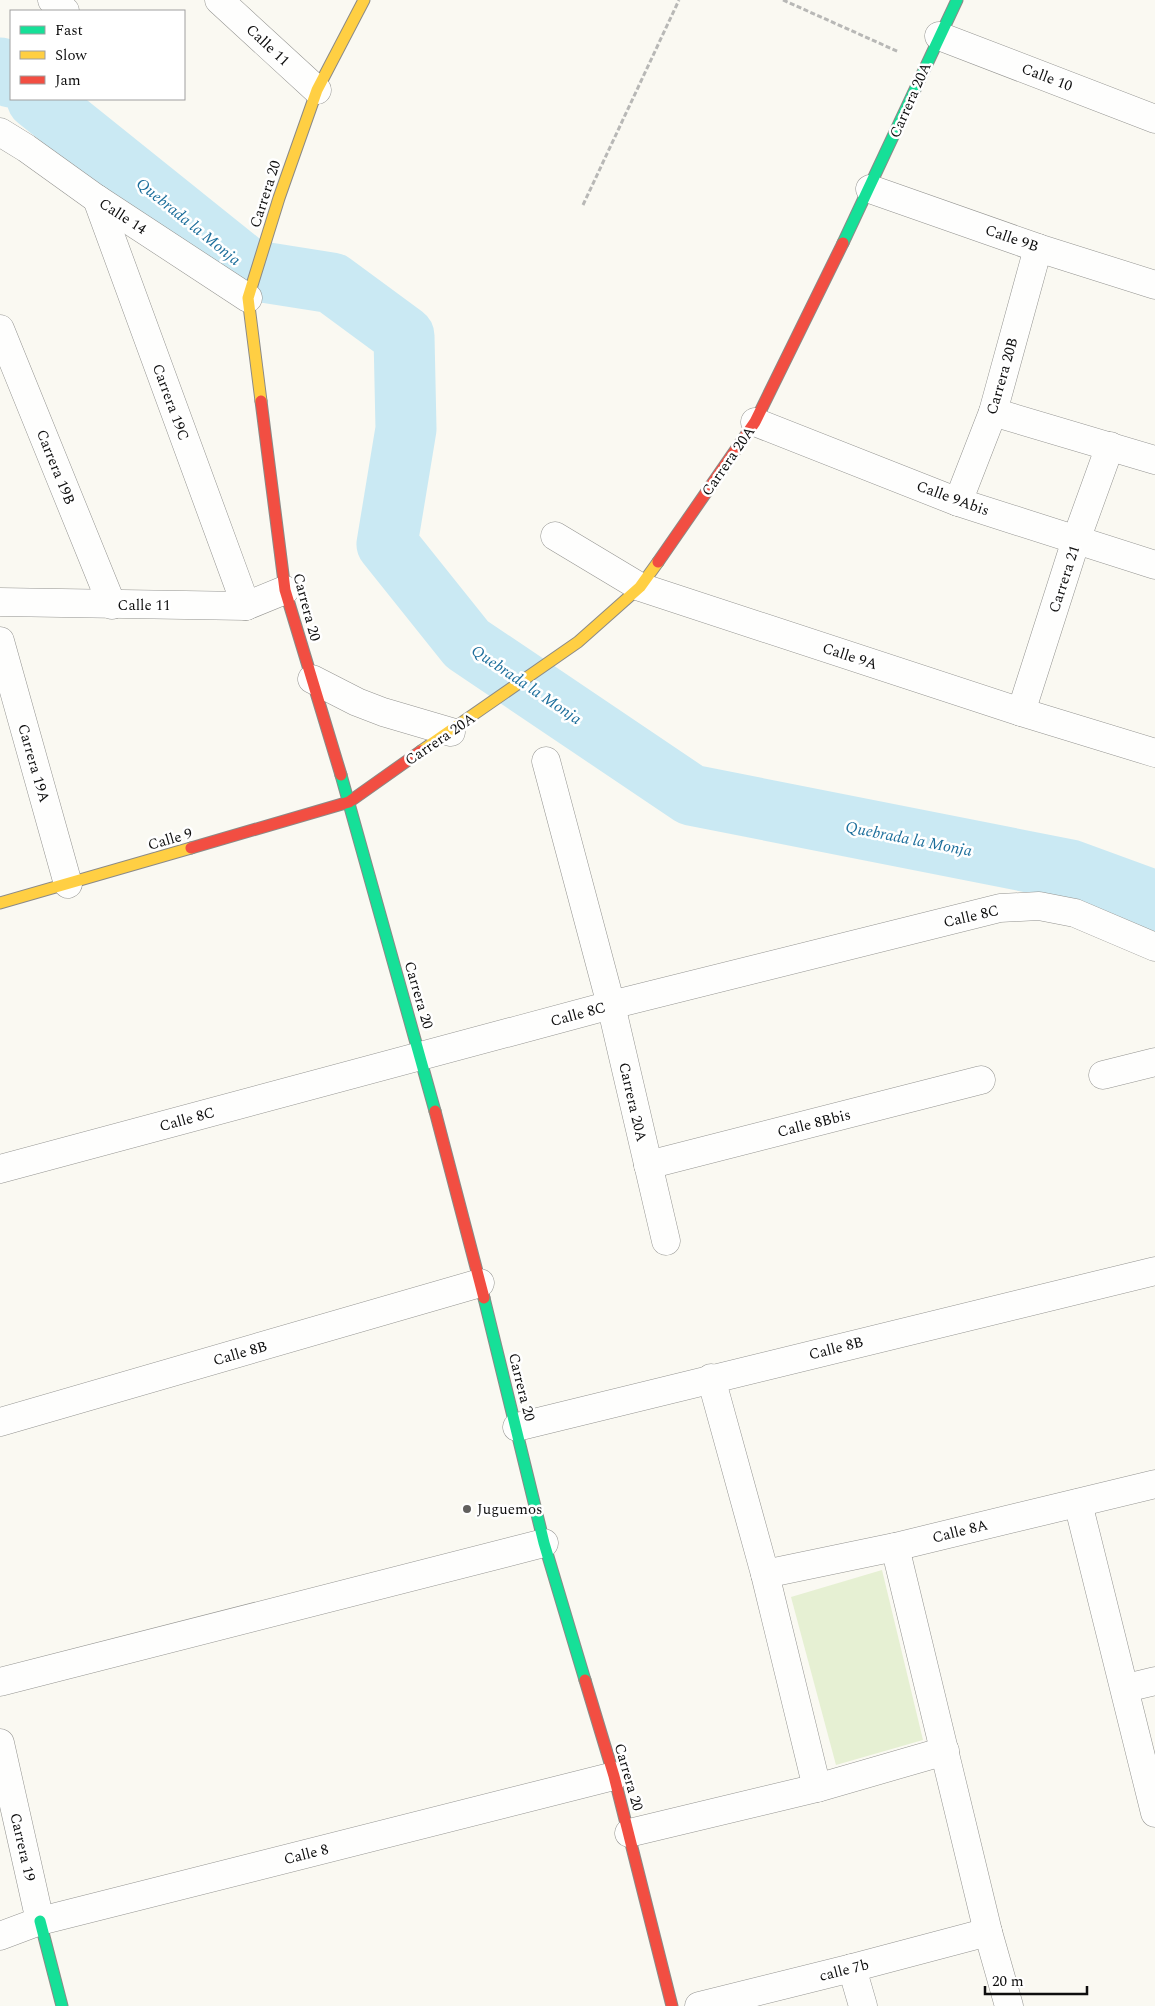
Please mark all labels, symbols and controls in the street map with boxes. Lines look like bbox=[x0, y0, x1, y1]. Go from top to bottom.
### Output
legend bbox=[10, 10, 185, 100]
text: Fast bbox=[55, 19, 83, 42]
street label: Calle 11 bbox=[240, 19, 295, 72]
text: Slow bbox=[55, 44, 87, 67]
street label: Calle 10 bbox=[1018, 57, 1076, 98]
street label: Carrera 20A bbox=[884, 59, 937, 142]
text: Jam bbox=[55, 69, 81, 92]
street label: Carrera 20 bbox=[244, 158, 287, 231]
water label: Quebrada la Monja bbox=[131, 172, 246, 272]
street label: Calle 14 bbox=[94, 192, 152, 241]
street label: Calle 9B bbox=[982, 219, 1042, 258]
street label: Carrera 20B bbox=[980, 335, 1025, 418]
street label: Carrera 19C bbox=[146, 360, 195, 444]
street label: Carrera 20A bbox=[696, 422, 761, 501]
street label: Carrera 19B bbox=[30, 426, 81, 508]
street label: Calle 9Abis bbox=[913, 475, 992, 522]
street label: Carrera 21 bbox=[1043, 543, 1086, 616]
street label: Carrera 20 bbox=[286, 571, 327, 644]
street label: Calle 11 bbox=[118, 594, 170, 617]
street label: Calle 9A bbox=[819, 637, 880, 676]
water label: Quebrada la Monja bbox=[466, 639, 587, 731]
street label: Carrera 20A bbox=[400, 707, 480, 772]
street label: Carrera 19A bbox=[11, 721, 56, 805]
water label: Quebrada la Monja bbox=[843, 815, 974, 863]
street label: Calle 9 bbox=[145, 822, 195, 857]
street label: Calle 8C bbox=[941, 899, 1001, 934]
street label: Carrera 20 bbox=[398, 959, 439, 1032]
street label: Calle 8C bbox=[548, 996, 608, 1033]
street label: Carrera 20A bbox=[612, 1060, 653, 1144]
street label: Calle 8C bbox=[157, 1101, 217, 1138]
street label: Calle 8Bbis bbox=[775, 1103, 853, 1144]
street label: Calle 8B bbox=[806, 1331, 866, 1366]
street label: Calle 8B bbox=[210, 1335, 270, 1372]
street label: Carrera 20 bbox=[502, 1351, 541, 1424]
place label: Juguemos bbox=[477, 1498, 542, 1521]
marker: Juguemos bbox=[461, 1503, 473, 1515]
street label: Calle 8A bbox=[930, 1513, 990, 1550]
street label: Carrera 20 bbox=[608, 1741, 649, 1814]
street label: Carrera 19 bbox=[3, 1811, 42, 1884]
street label: Calle 8 bbox=[281, 1838, 331, 1871]
street label: calle 7b bbox=[817, 1953, 871, 1988]
scale bar bbox=[985, 1964, 1088, 1996]
text: 20 m bbox=[992, 1970, 1024, 1993]

